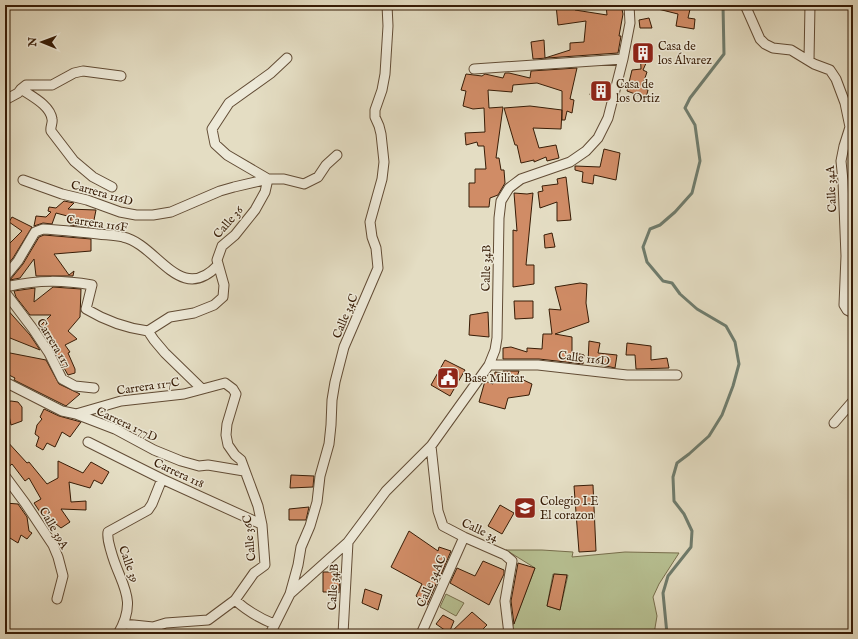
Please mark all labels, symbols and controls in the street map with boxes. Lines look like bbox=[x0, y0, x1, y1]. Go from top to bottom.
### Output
north arrow bbox=[22, 22, 62, 62]
text: N bbox=[26, 36, 40, 48]
place label: Casa de los Álvarez bbox=[658, 39, 712, 68]
building icon: Casa de los Álvarez bbox=[630, 40, 656, 66]
place label: Casa de los Ortiz bbox=[616, 77, 660, 106]
building icon: Casa de los Ortiz bbox=[588, 78, 614, 104]
street label: Calle 34A bbox=[823, 164, 840, 213]
street label: Carrera 116D bbox=[69, 177, 135, 210]
street label: Calle 36 bbox=[210, 202, 247, 242]
street label: Carrera 116F bbox=[65, 212, 129, 235]
street label: Calle 34B bbox=[479, 244, 494, 291]
street label: Calle 34C bbox=[329, 291, 362, 341]
street label: Carrera 117 bbox=[33, 316, 74, 371]
street label: Calle 116D bbox=[557, 348, 611, 369]
public building icon: Base Militar bbox=[435, 365, 461, 391]
place label: Base Militar bbox=[464, 371, 525, 386]
street label: Carrera 117C bbox=[116, 375, 181, 398]
street label: Carrera 177D bbox=[94, 404, 160, 445]
street label: Carrera 118 bbox=[151, 455, 207, 492]
place label: Colegio I.E El corazon bbox=[540, 494, 599, 523]
school or university icon: Colegio I.E El corazon bbox=[512, 495, 538, 521]
street label: Calle 39A bbox=[36, 504, 72, 553]
street label: Calle 36C bbox=[240, 514, 259, 562]
street label: Calle 34 bbox=[459, 515, 501, 545]
street label: Calle 39 bbox=[115, 544, 142, 585]
street label: Calle 34AC bbox=[413, 553, 450, 610]
street label: Calle 34B bbox=[325, 563, 342, 611]

